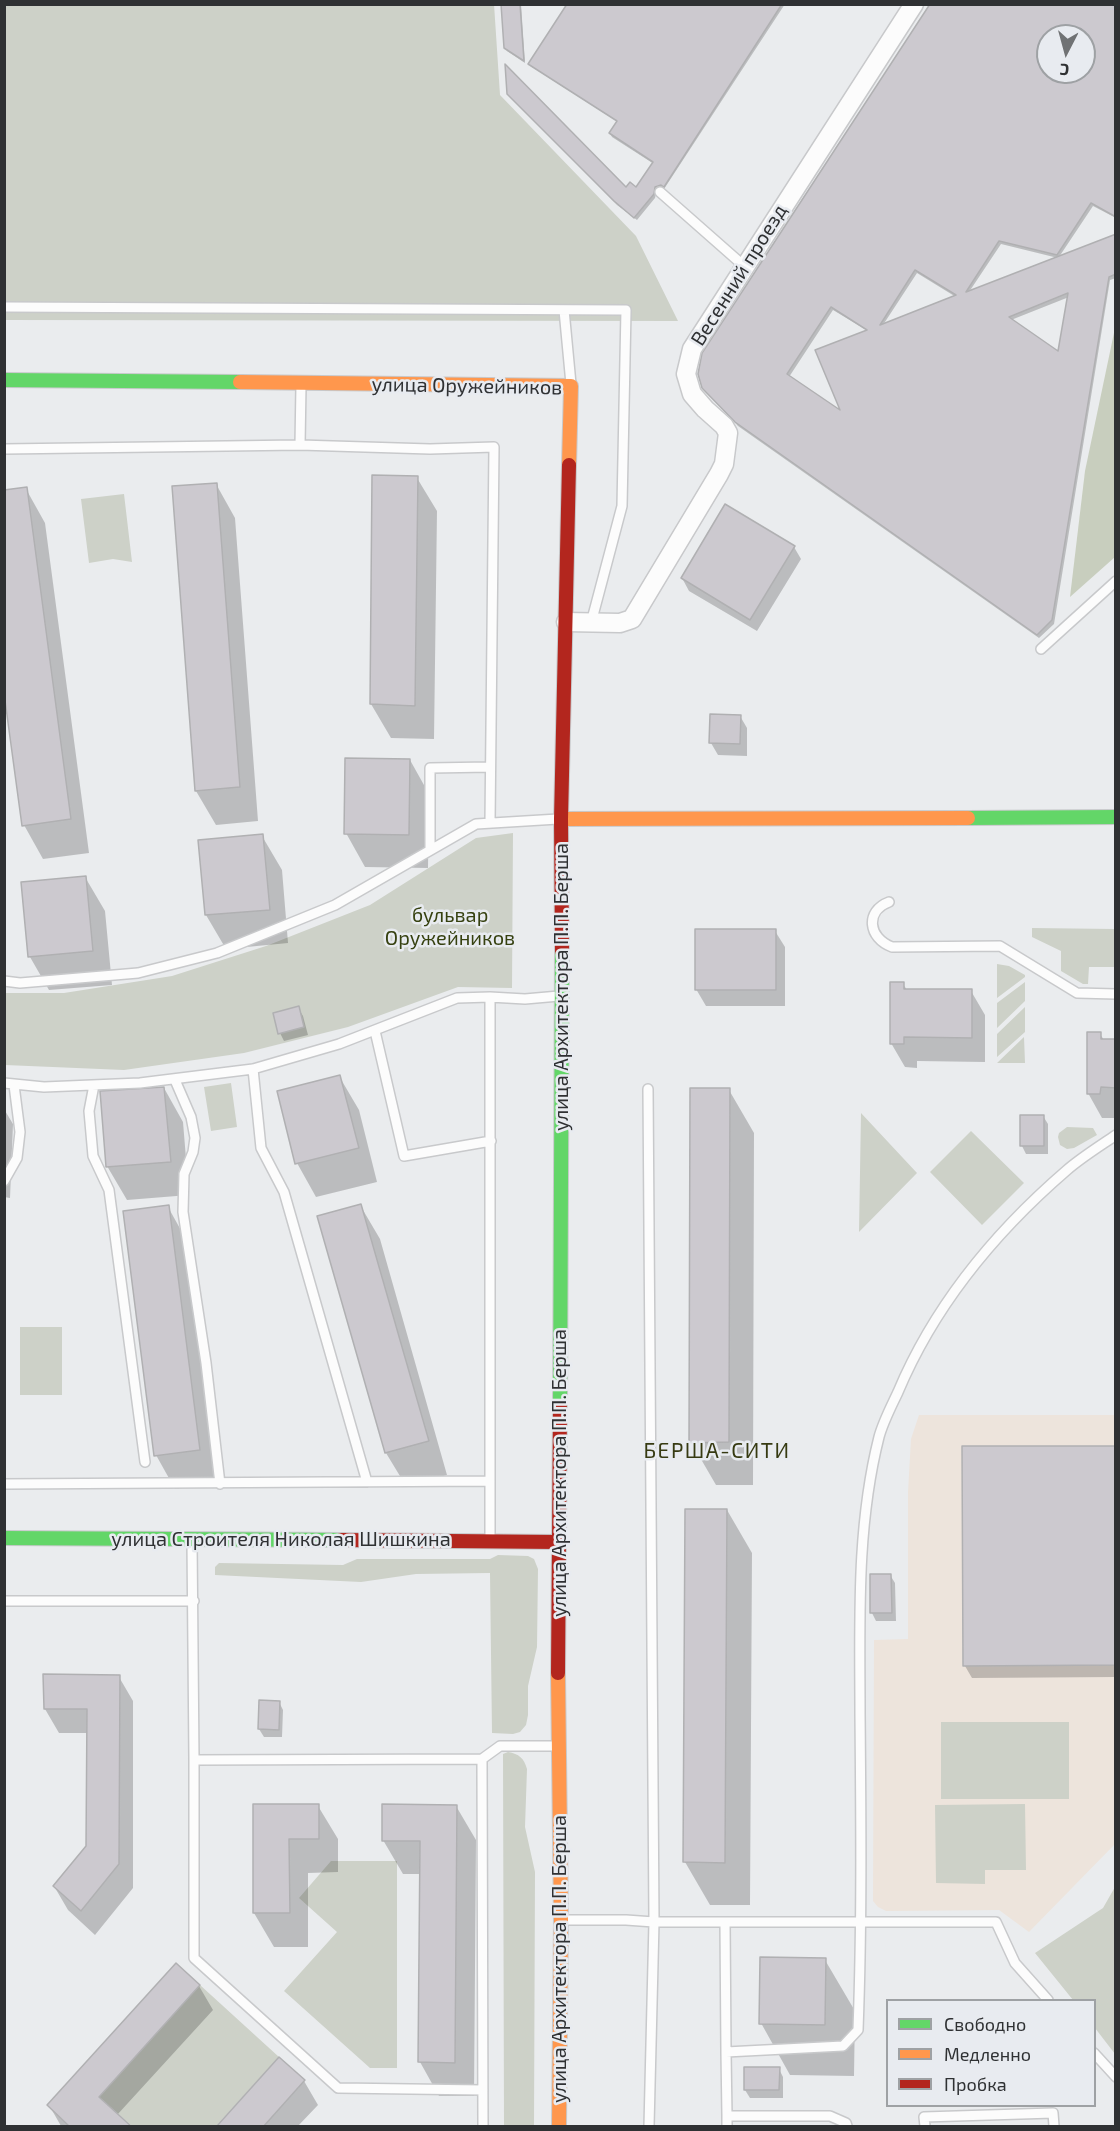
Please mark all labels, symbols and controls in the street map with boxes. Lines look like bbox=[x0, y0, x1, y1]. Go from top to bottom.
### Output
north arrow bbox=[1036, 24, 1096, 84]
text: С bbox=[1059, 60, 1070, 80]
street label: Весенний проезд bbox=[686, 200, 792, 350]
street label: улица Оружейников bbox=[371, 372, 563, 400]
street label: улица Архитектора П.П. Берша bbox=[549, 843, 573, 1131]
park label: бульвар Оружейников bbox=[385, 903, 515, 950]
street label: улица Архитектора П.П. Берша bbox=[547, 1329, 571, 1617]
district label: БЕРША-СИТИ bbox=[644, 1438, 790, 1464]
street label: улица Строителя Николая Шишкина bbox=[111, 1527, 451, 1551]
street label: улица Архитектора П.П. Берша bbox=[547, 1815, 571, 2103]
legend bbox=[886, 1999, 1096, 2107]
text: Свободно bbox=[944, 2013, 1026, 2035]
text: Медленно bbox=[944, 2043, 1031, 2065]
text: Пробка bbox=[944, 2073, 1007, 2095]

